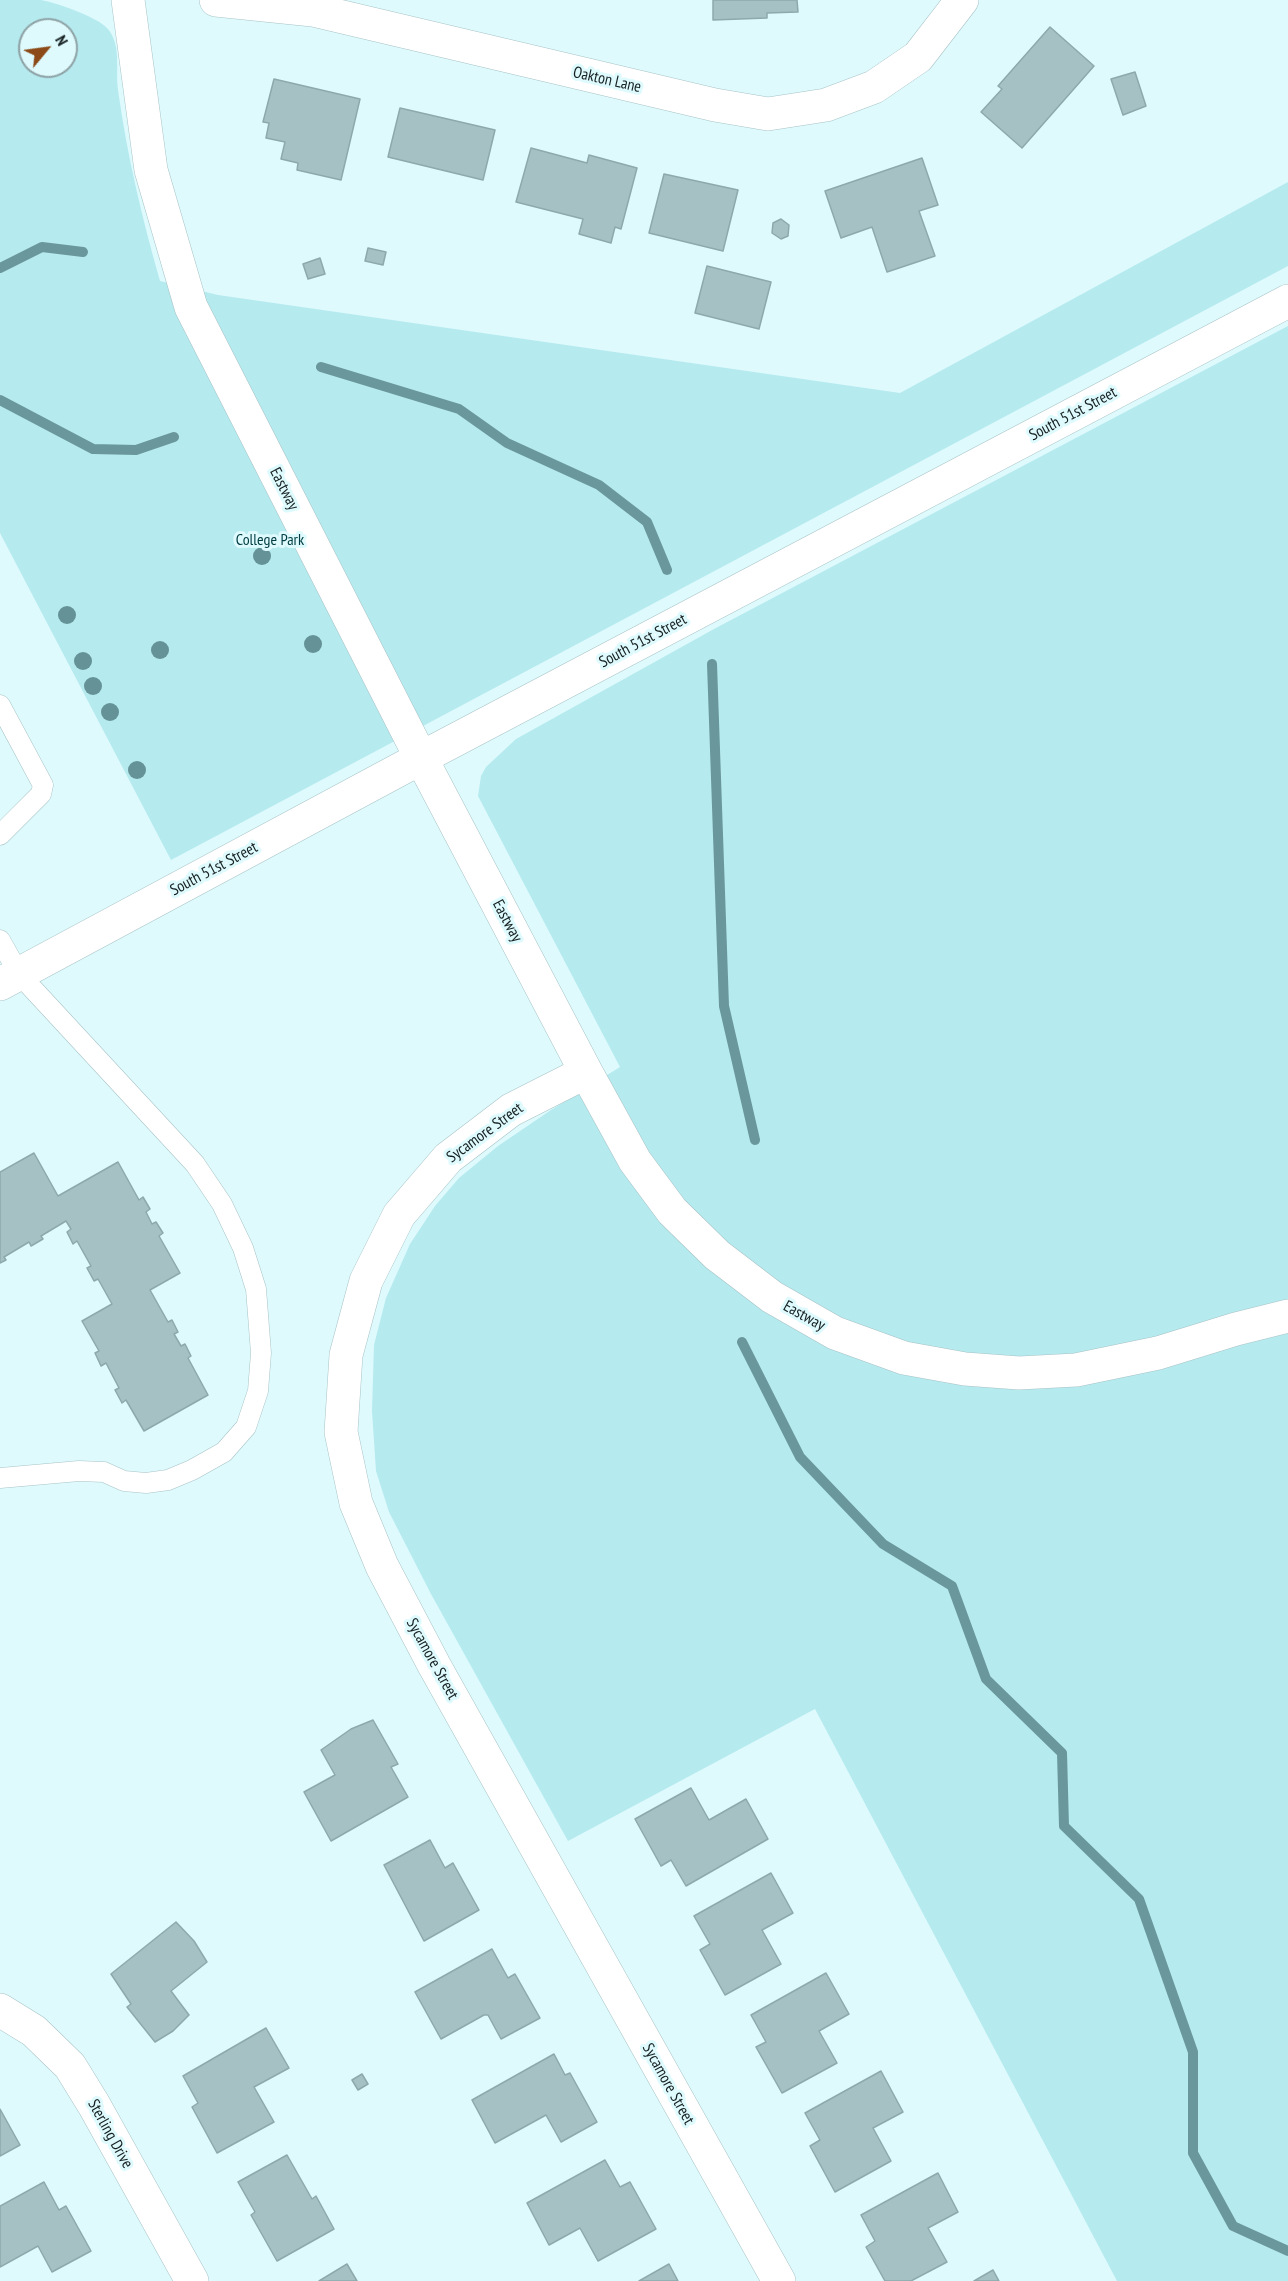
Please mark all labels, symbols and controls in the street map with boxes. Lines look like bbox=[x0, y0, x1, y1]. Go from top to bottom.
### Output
north arrow bbox=[18, 18, 78, 78]
text: N bbox=[51, 32, 73, 49]
street label: Oakton Lane bbox=[571, 63, 643, 97]
street label: South 51st Street bbox=[1026, 383, 1120, 445]
street label: Eastway bbox=[265, 465, 303, 513]
park label: College Park bbox=[236, 530, 304, 550]
street label: South 51st Street bbox=[596, 610, 690, 672]
street label: South 51st Street bbox=[167, 838, 261, 900]
street label: Eastway bbox=[488, 897, 526, 945]
street label: Sycamore Street bbox=[443, 1099, 527, 1167]
street label: Eastway bbox=[780, 1297, 828, 1335]
street label: Sycamore Street bbox=[402, 1615, 462, 1703]
street label: Sycamore Street bbox=[638, 2040, 698, 2128]
street label: Sterling Drive bbox=[83, 2096, 137, 2172]

